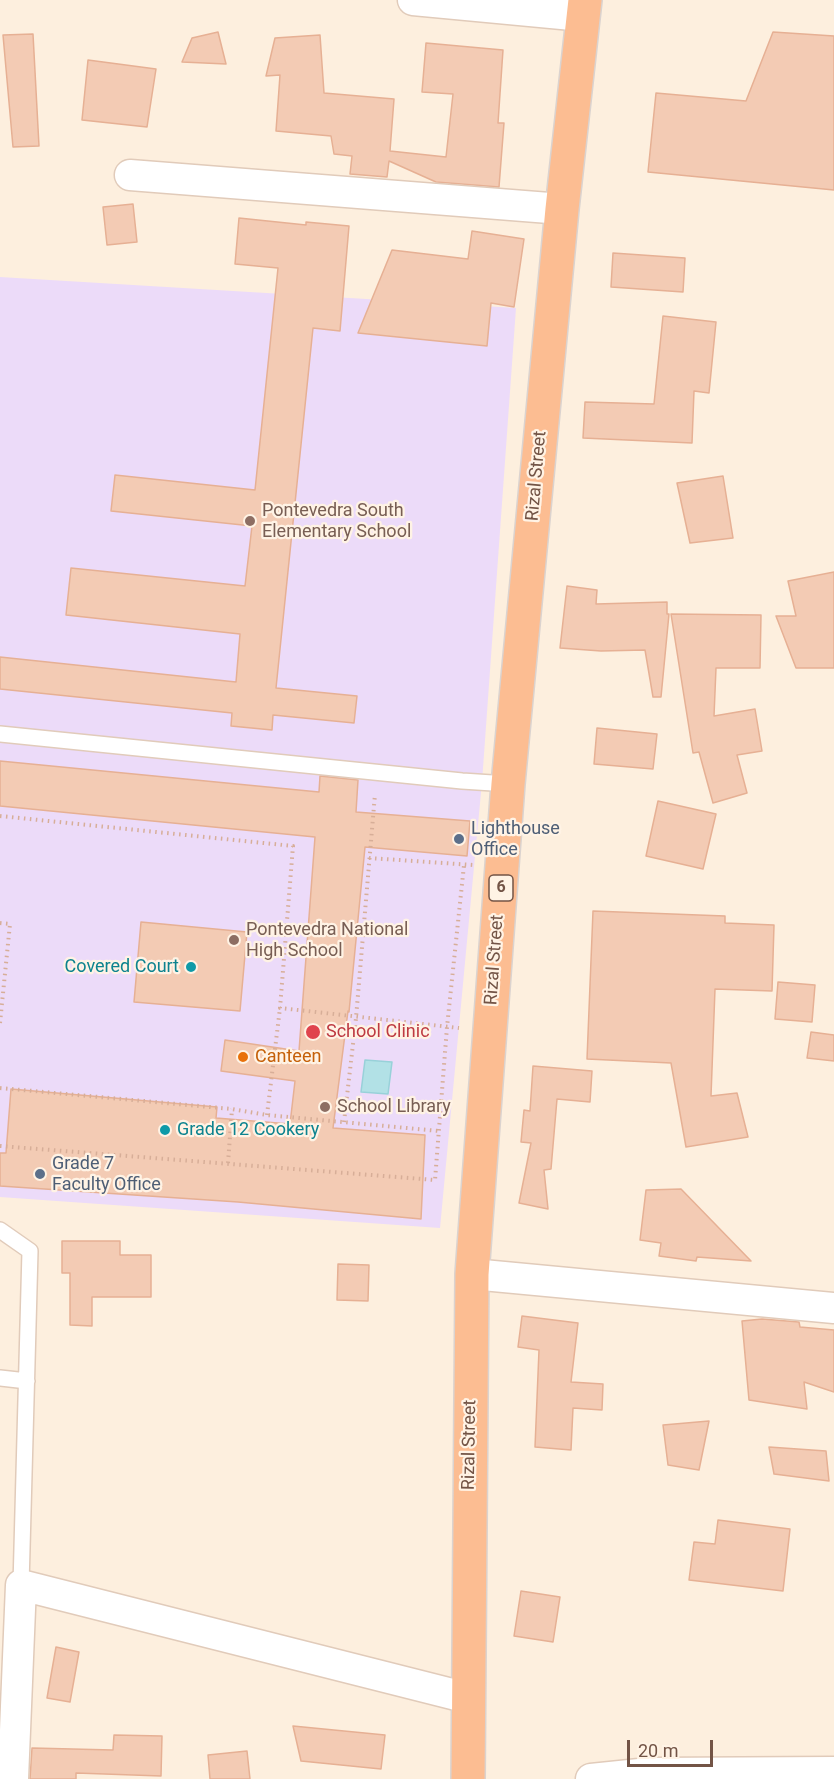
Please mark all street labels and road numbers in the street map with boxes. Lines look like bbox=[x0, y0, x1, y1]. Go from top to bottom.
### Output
street label: Rizal Street bbox=[522, 430, 552, 522]
road number: 6 bbox=[489, 875, 513, 901]
street label: Rizal Street bbox=[481, 914, 509, 1006]
street label: Rizal Street bbox=[458, 1400, 482, 1490]

